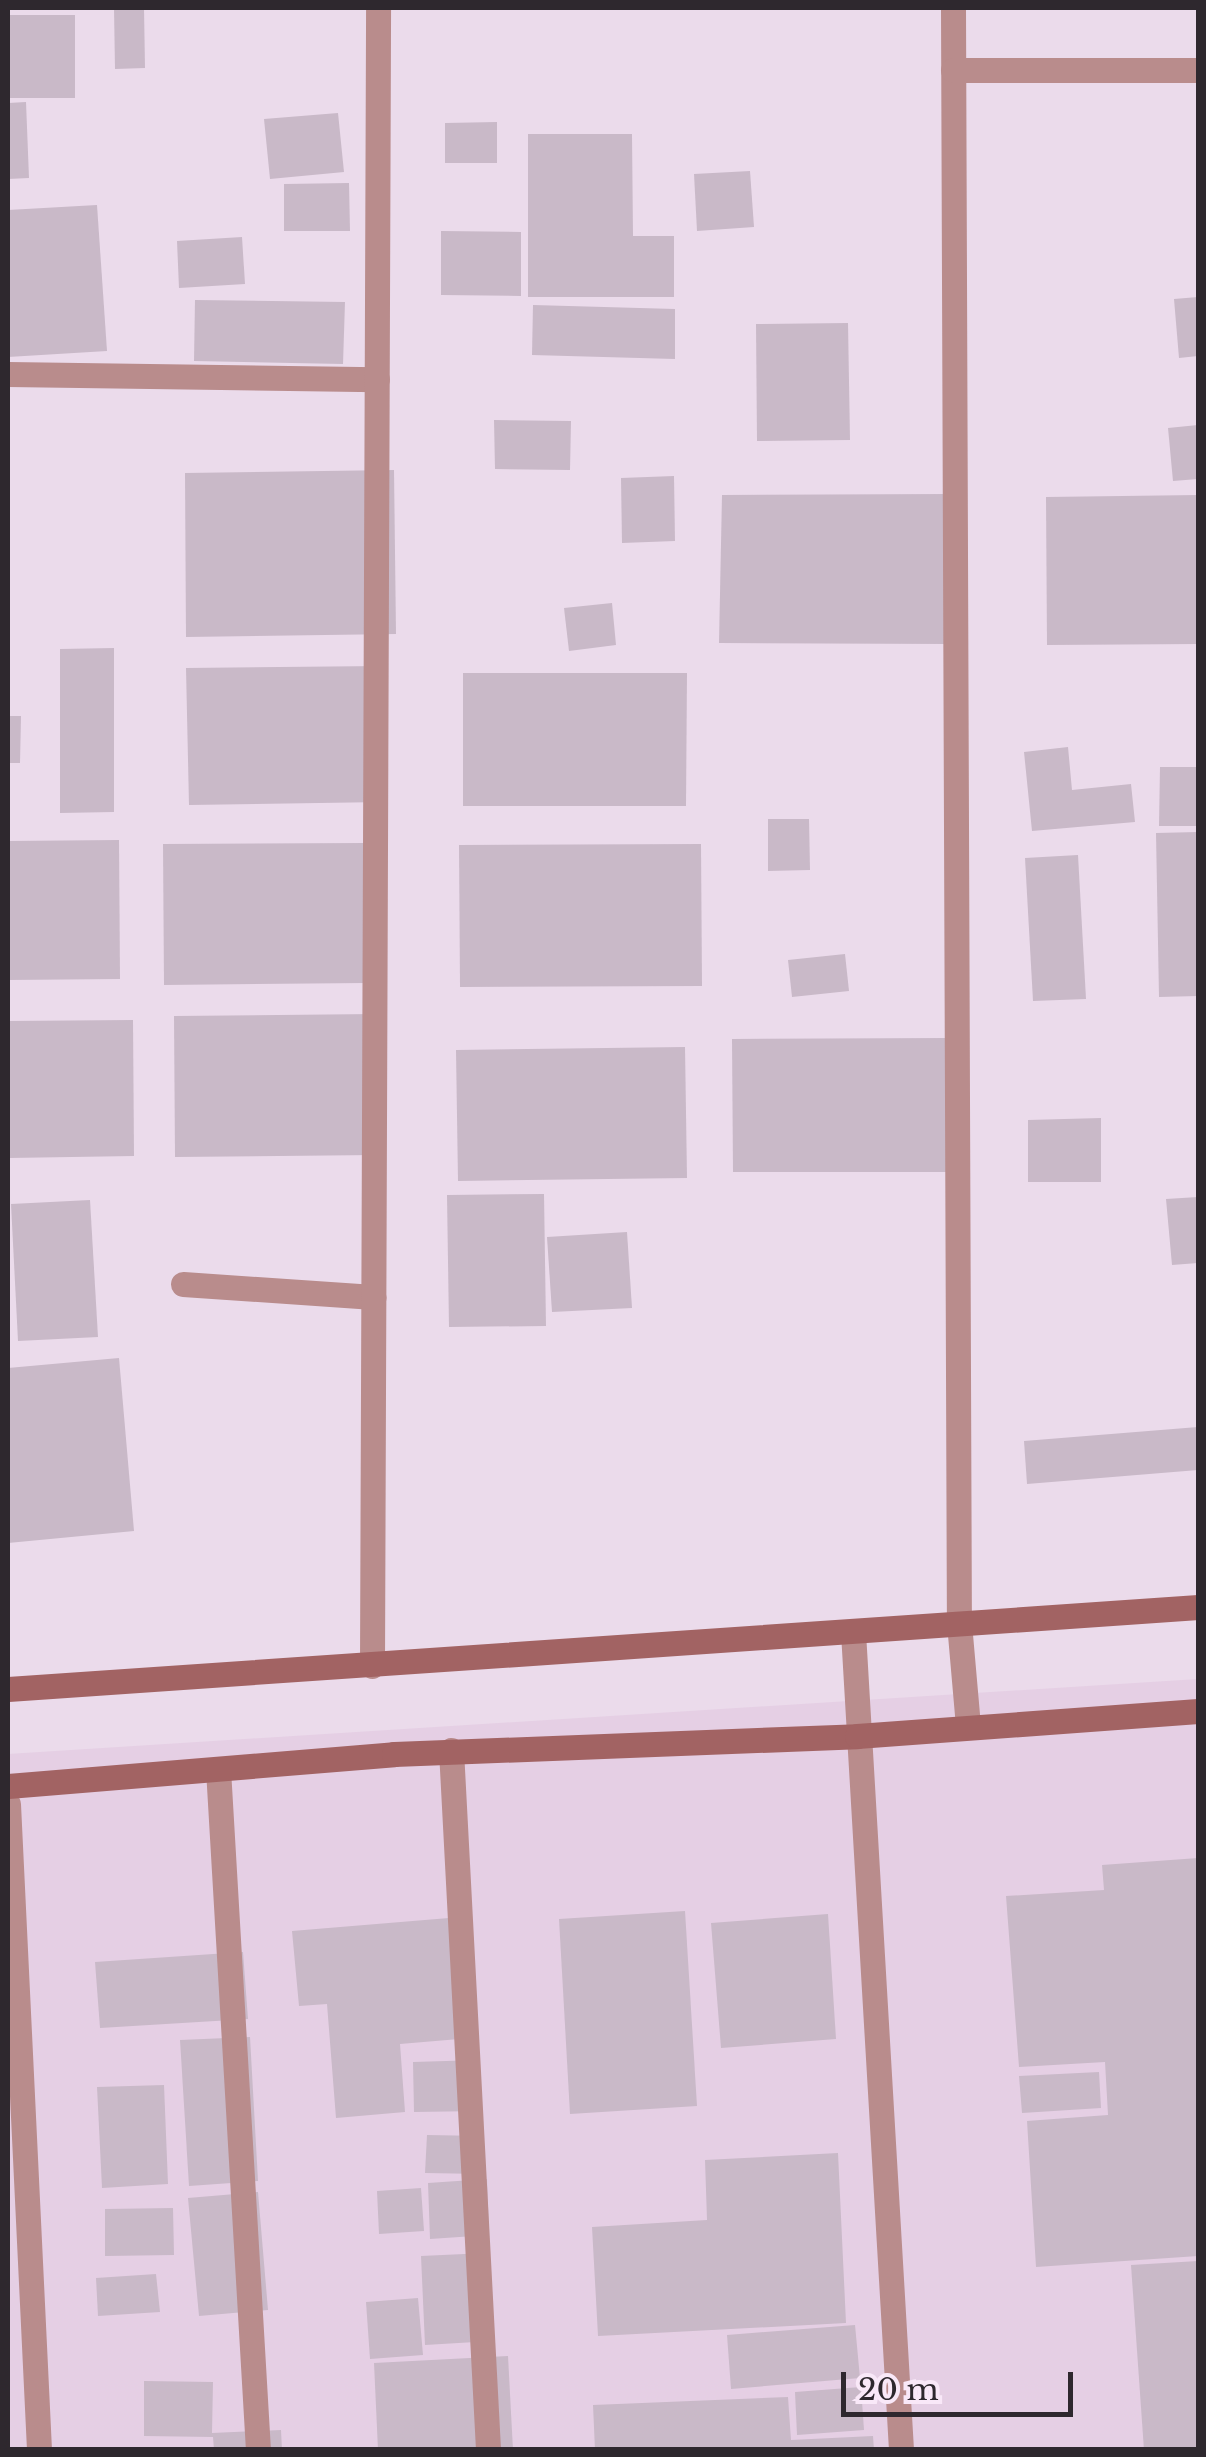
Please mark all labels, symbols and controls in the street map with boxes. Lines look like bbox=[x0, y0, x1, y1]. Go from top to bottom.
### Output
scale bar bbox=[846, 2352, 1078, 2414]
text: 20 m bbox=[858, 2371, 939, 2408]

